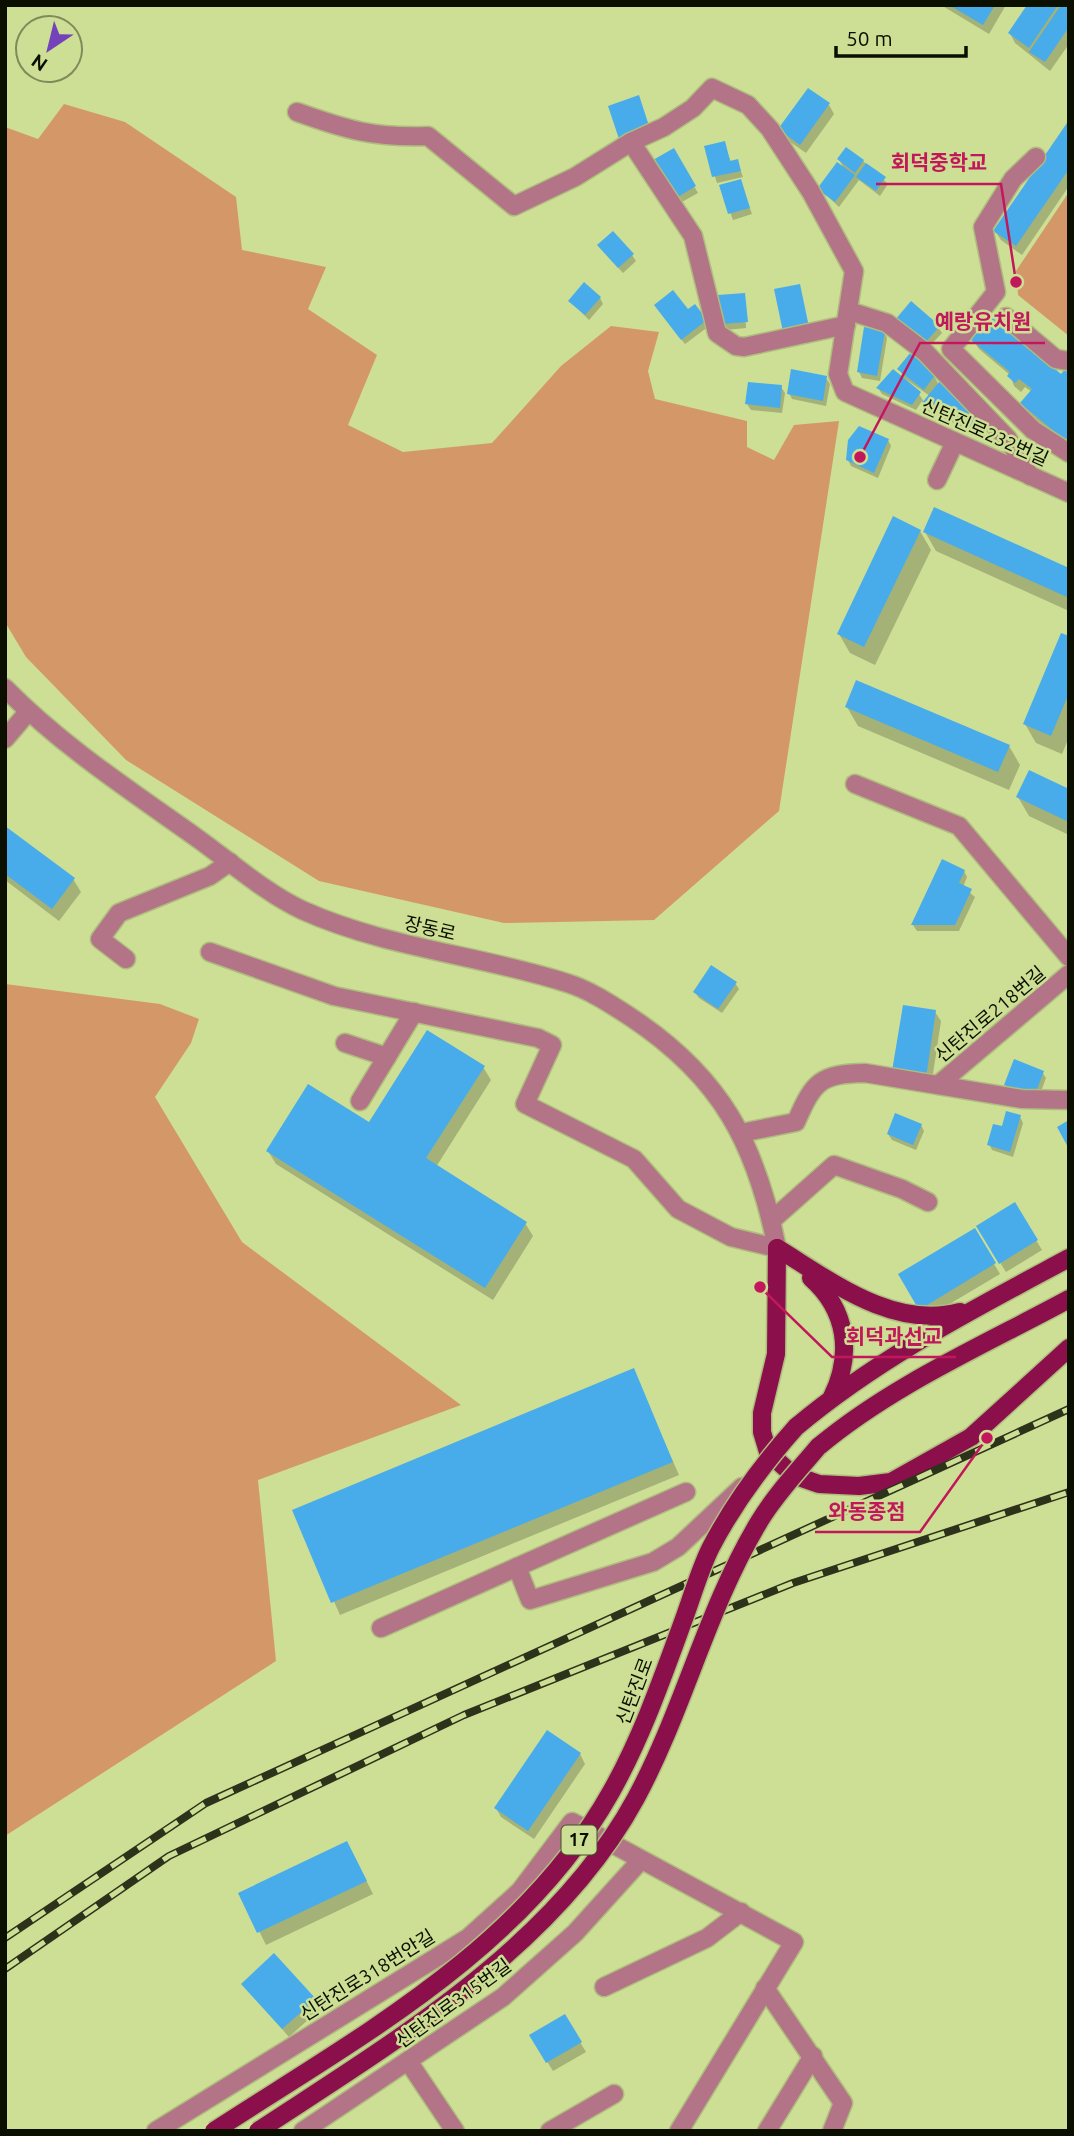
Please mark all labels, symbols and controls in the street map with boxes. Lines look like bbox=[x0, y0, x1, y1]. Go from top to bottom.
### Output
north arrow bbox=[14, 14, 84, 84]
scale bar bbox=[836, 14, 965, 58]
text: 50 m bbox=[846, 26, 893, 50]
text: N bbox=[27, 50, 51, 76]
callout: 회덕중학교 bbox=[876, 142, 1001, 184]
text: 회덕중학교 bbox=[891, 150, 987, 174]
callout: 예랑유치원 bbox=[920, 301, 1045, 343]
text: 예랑유치원 bbox=[935, 309, 1031, 333]
street label: 신탄진로232번길 bbox=[918, 394, 1052, 470]
street label: 장동로 bbox=[402, 911, 458, 945]
street label: 신탄진로218번길 bbox=[930, 962, 1050, 1066]
callout: 회덕과선교 bbox=[832, 1315, 956, 1357]
text: 회덕과선교 bbox=[846, 1324, 942, 1348]
callout: 와동종점 bbox=[815, 1490, 920, 1532]
text: 와동종점 bbox=[828, 1499, 906, 1523]
street label: 신탄진로 bbox=[611, 1654, 657, 1728]
road number: 17 bbox=[562, 1826, 596, 1854]
street label: 신탄진로318번안길 bbox=[296, 1925, 438, 2025]
street label: 신탄진로315번길 bbox=[391, 1954, 515, 2052]

